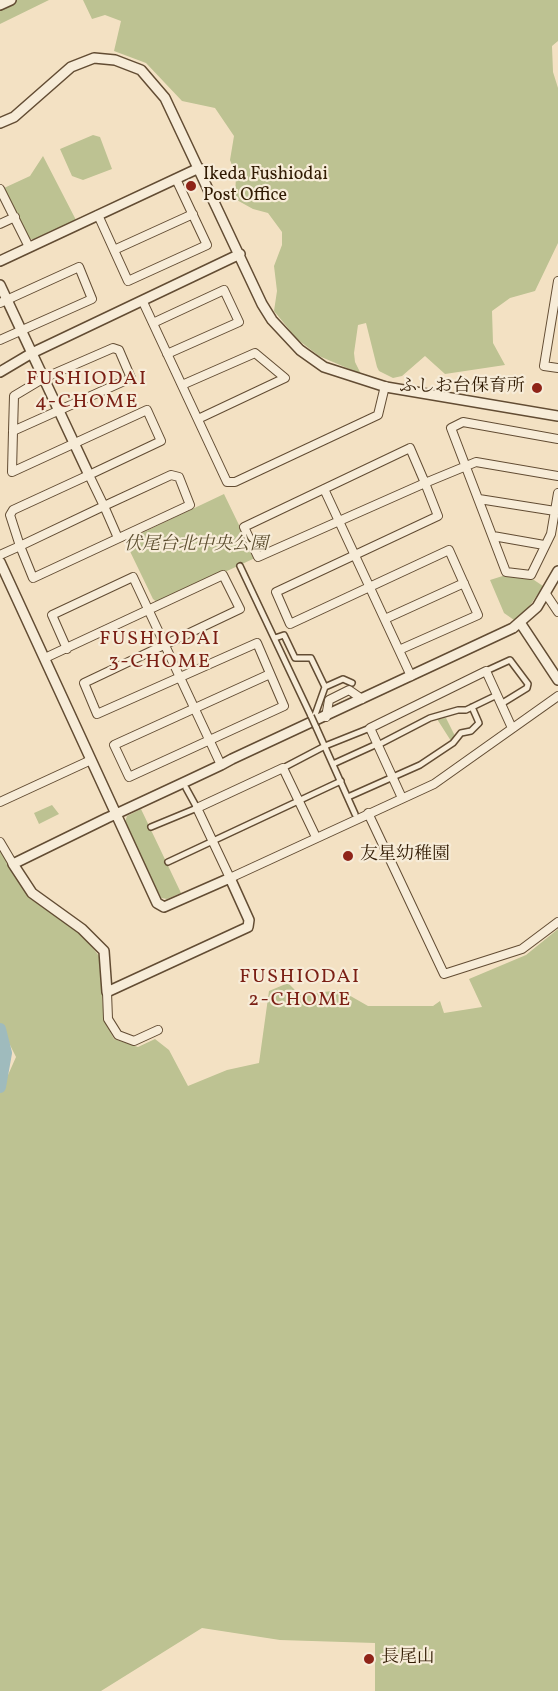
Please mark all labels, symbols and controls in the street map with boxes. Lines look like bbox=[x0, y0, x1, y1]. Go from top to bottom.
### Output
place label: Ikeda Fushiodai Post Office bbox=[203, 165, 328, 207]
marker: Ikeda Fushiodai Post Office bbox=[184, 179, 198, 193]
district label: FUSHIODAI 4-CHOME bbox=[26, 368, 148, 415]
place label: ふしお台保育所 bbox=[399, 377, 525, 399]
marker: ふしお台保育所 bbox=[530, 381, 544, 395]
park label: 伏尾台北中央公園 bbox=[124, 535, 268, 557]
district label: FUSHIODAI 3-CHOME bbox=[99, 628, 221, 675]
place label: 友星幼稚園 bbox=[360, 845, 450, 867]
marker: 友星幼稚園 bbox=[341, 849, 355, 863]
district label: FUSHIODAI 2-CHOME bbox=[239, 966, 361, 1013]
place label: 長尾山 bbox=[381, 1648, 435, 1670]
marker: 長尾山 bbox=[362, 1652, 376, 1666]

